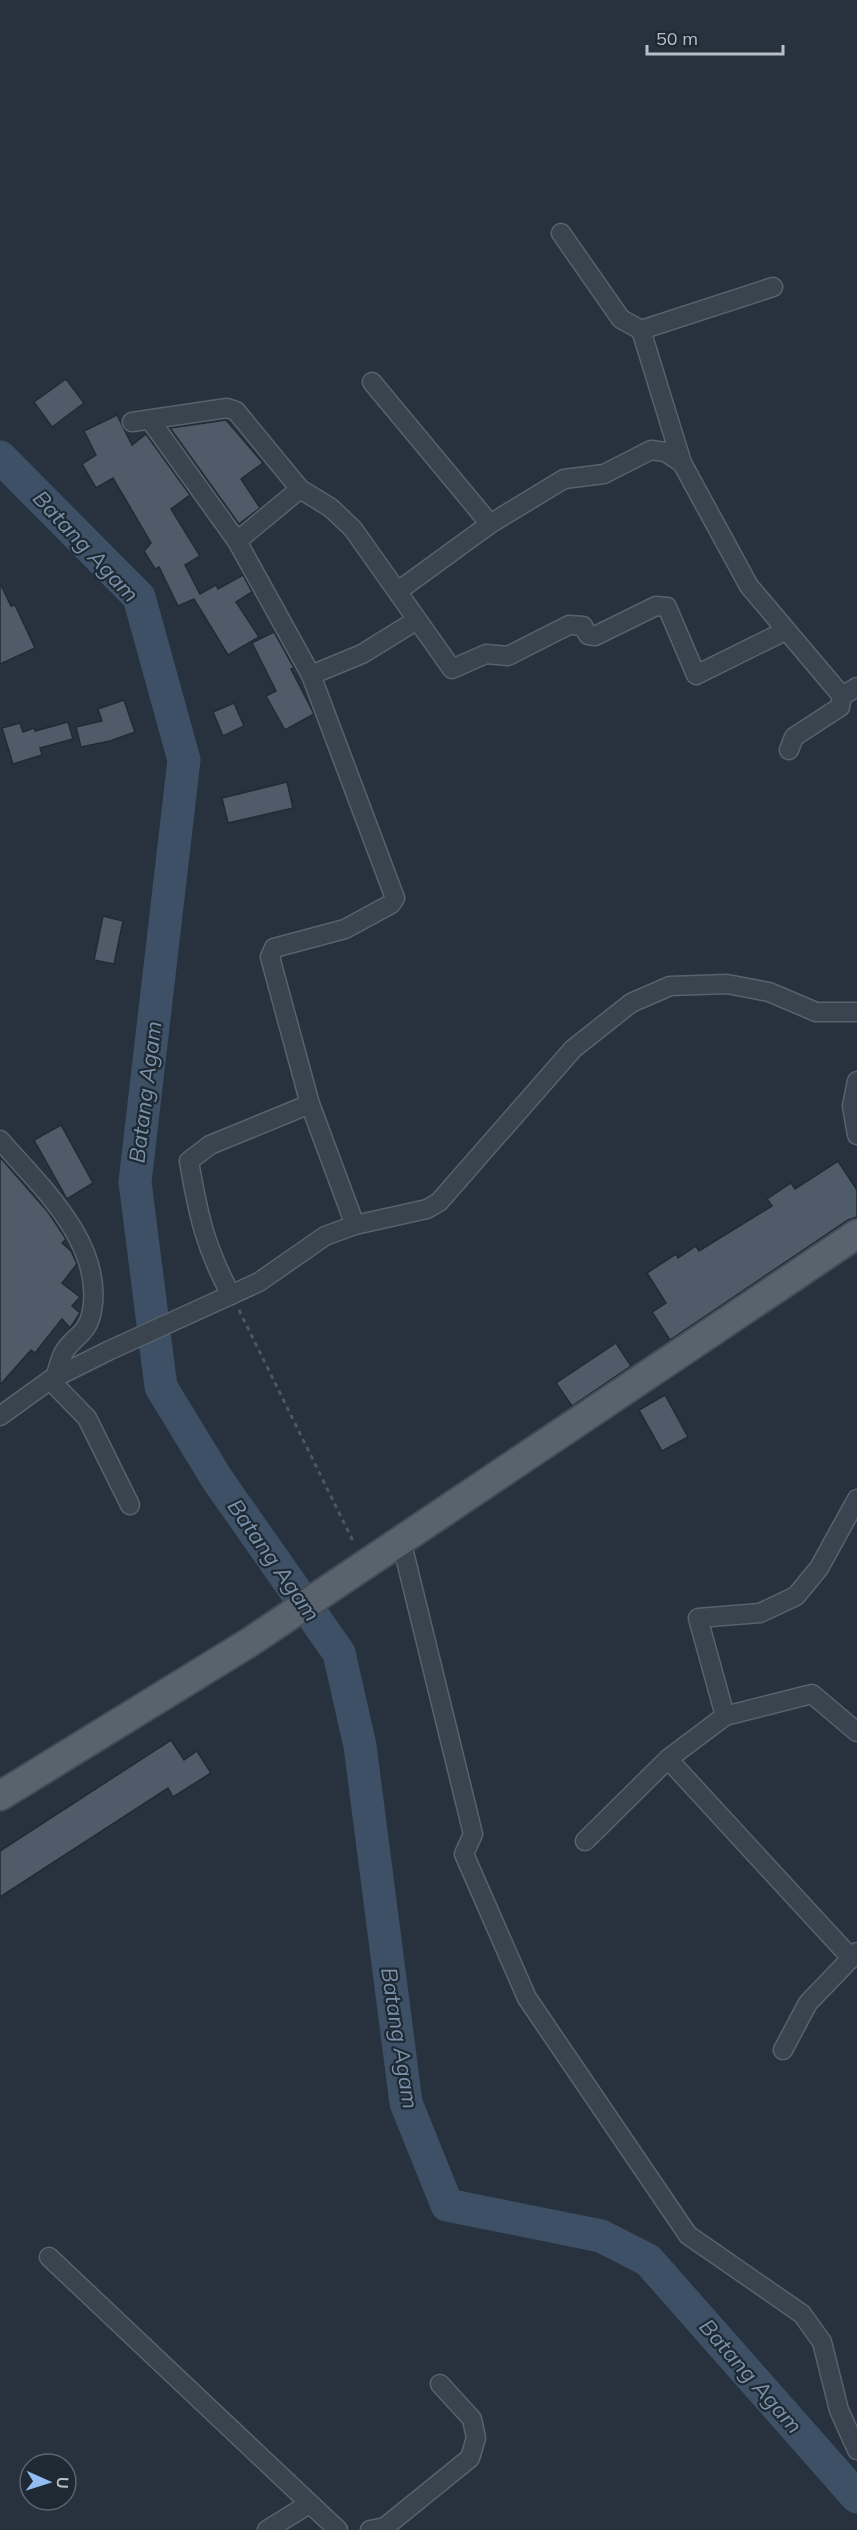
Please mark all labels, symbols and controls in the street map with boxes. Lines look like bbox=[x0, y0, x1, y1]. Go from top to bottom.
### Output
scale bar bbox=[647, 18, 784, 56]
text: 50 m bbox=[656, 27, 698, 50]
water label: Batang Agam bbox=[27, 484, 145, 608]
water label: Batang Agam bbox=[122, 1019, 168, 1165]
water label: Batang Agam bbox=[222, 1493, 326, 1627]
water label: Batang Agam bbox=[375, 1965, 425, 2111]
water label: Batang Agam bbox=[694, 2313, 808, 2439]
north arrow bbox=[18, 2452, 78, 2512]
text: U bbox=[53, 2476, 73, 2489]

